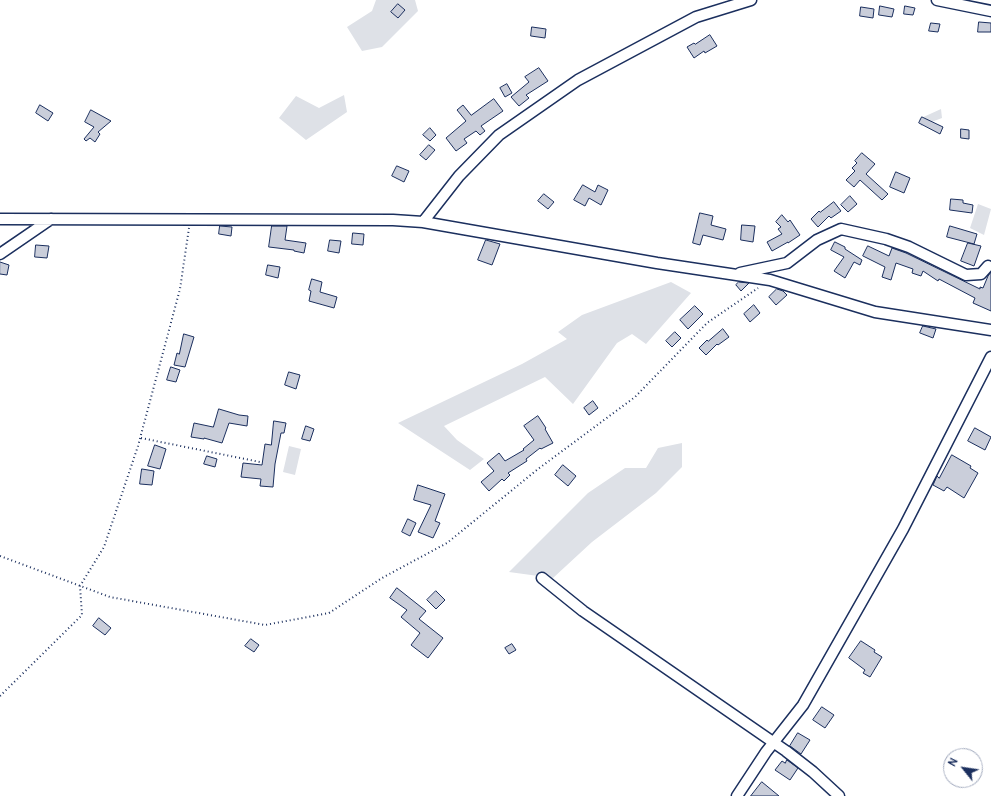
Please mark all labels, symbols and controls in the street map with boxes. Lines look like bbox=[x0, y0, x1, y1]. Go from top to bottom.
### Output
north arrow bbox=[943, 748, 983, 788]
text: N bbox=[946, 756, 961, 769]

